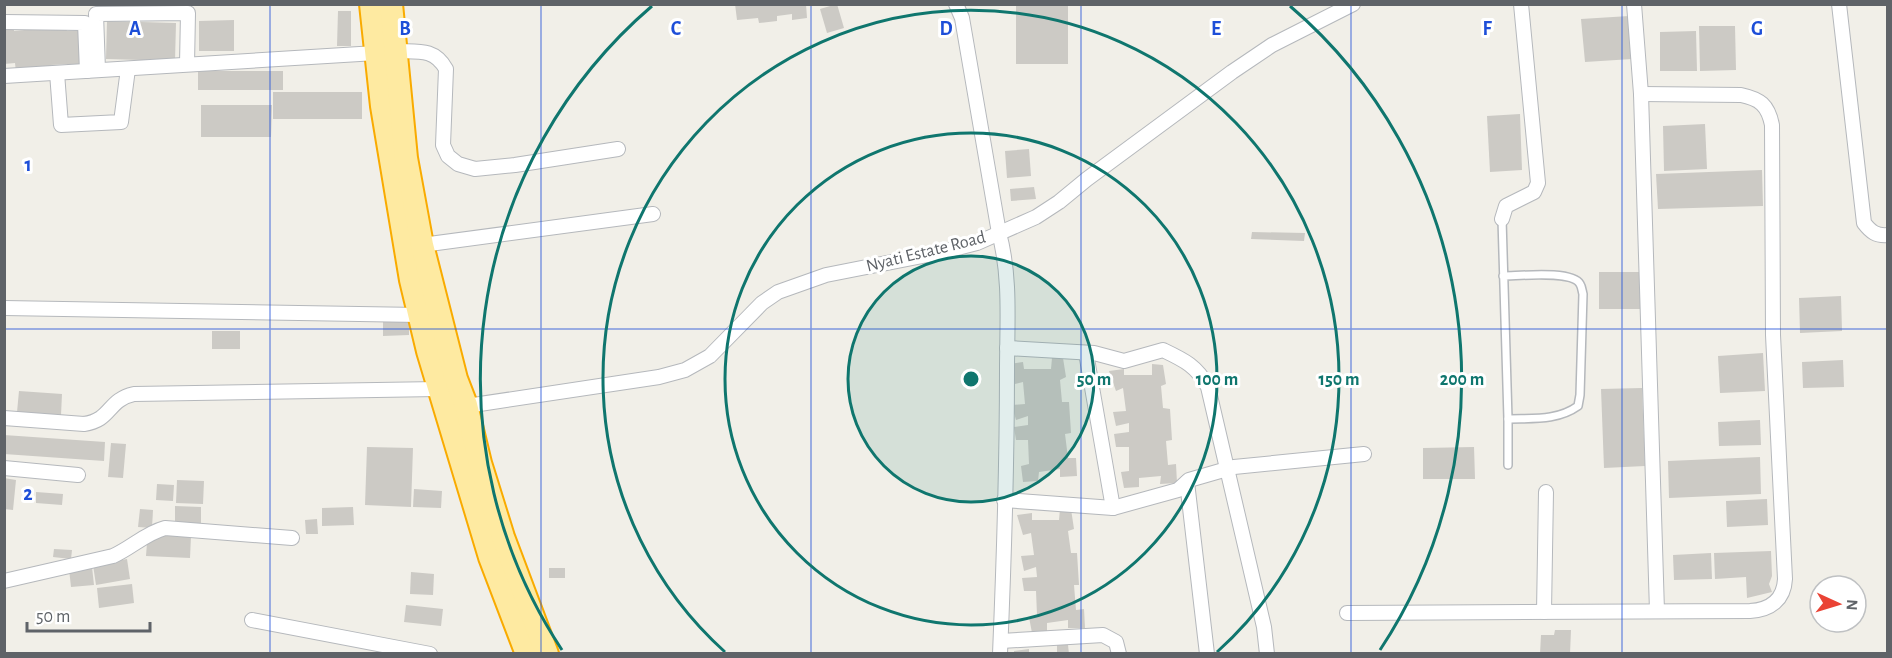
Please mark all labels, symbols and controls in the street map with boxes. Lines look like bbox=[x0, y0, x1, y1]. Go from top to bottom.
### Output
text: A bbox=[129, 19, 141, 39]
text: B bbox=[399, 19, 411, 39]
text: C bbox=[671, 19, 682, 39]
text: D bbox=[939, 19, 953, 39]
text: E bbox=[1211, 19, 1221, 39]
text: F bbox=[1482, 19, 1492, 39]
text: G bbox=[1751, 19, 1763, 39]
text: 1 bbox=[24, 155, 32, 175]
street label: Nyati Estate Road bbox=[864, 228, 988, 276]
centre of rings bbox=[961, 369, 981, 389]
text: 50 m bbox=[1077, 371, 1111, 389]
text: 100 m bbox=[1196, 371, 1238, 389]
text: 150 m bbox=[1319, 371, 1359, 389]
text: 200 m bbox=[1440, 371, 1484, 389]
text: 2 bbox=[23, 484, 33, 504]
north arrow bbox=[1808, 574, 1868, 634]
scale bar bbox=[27, 595, 150, 633]
text: N bbox=[1844, 599, 1860, 611]
text: 50 m bbox=[36, 608, 70, 626]

